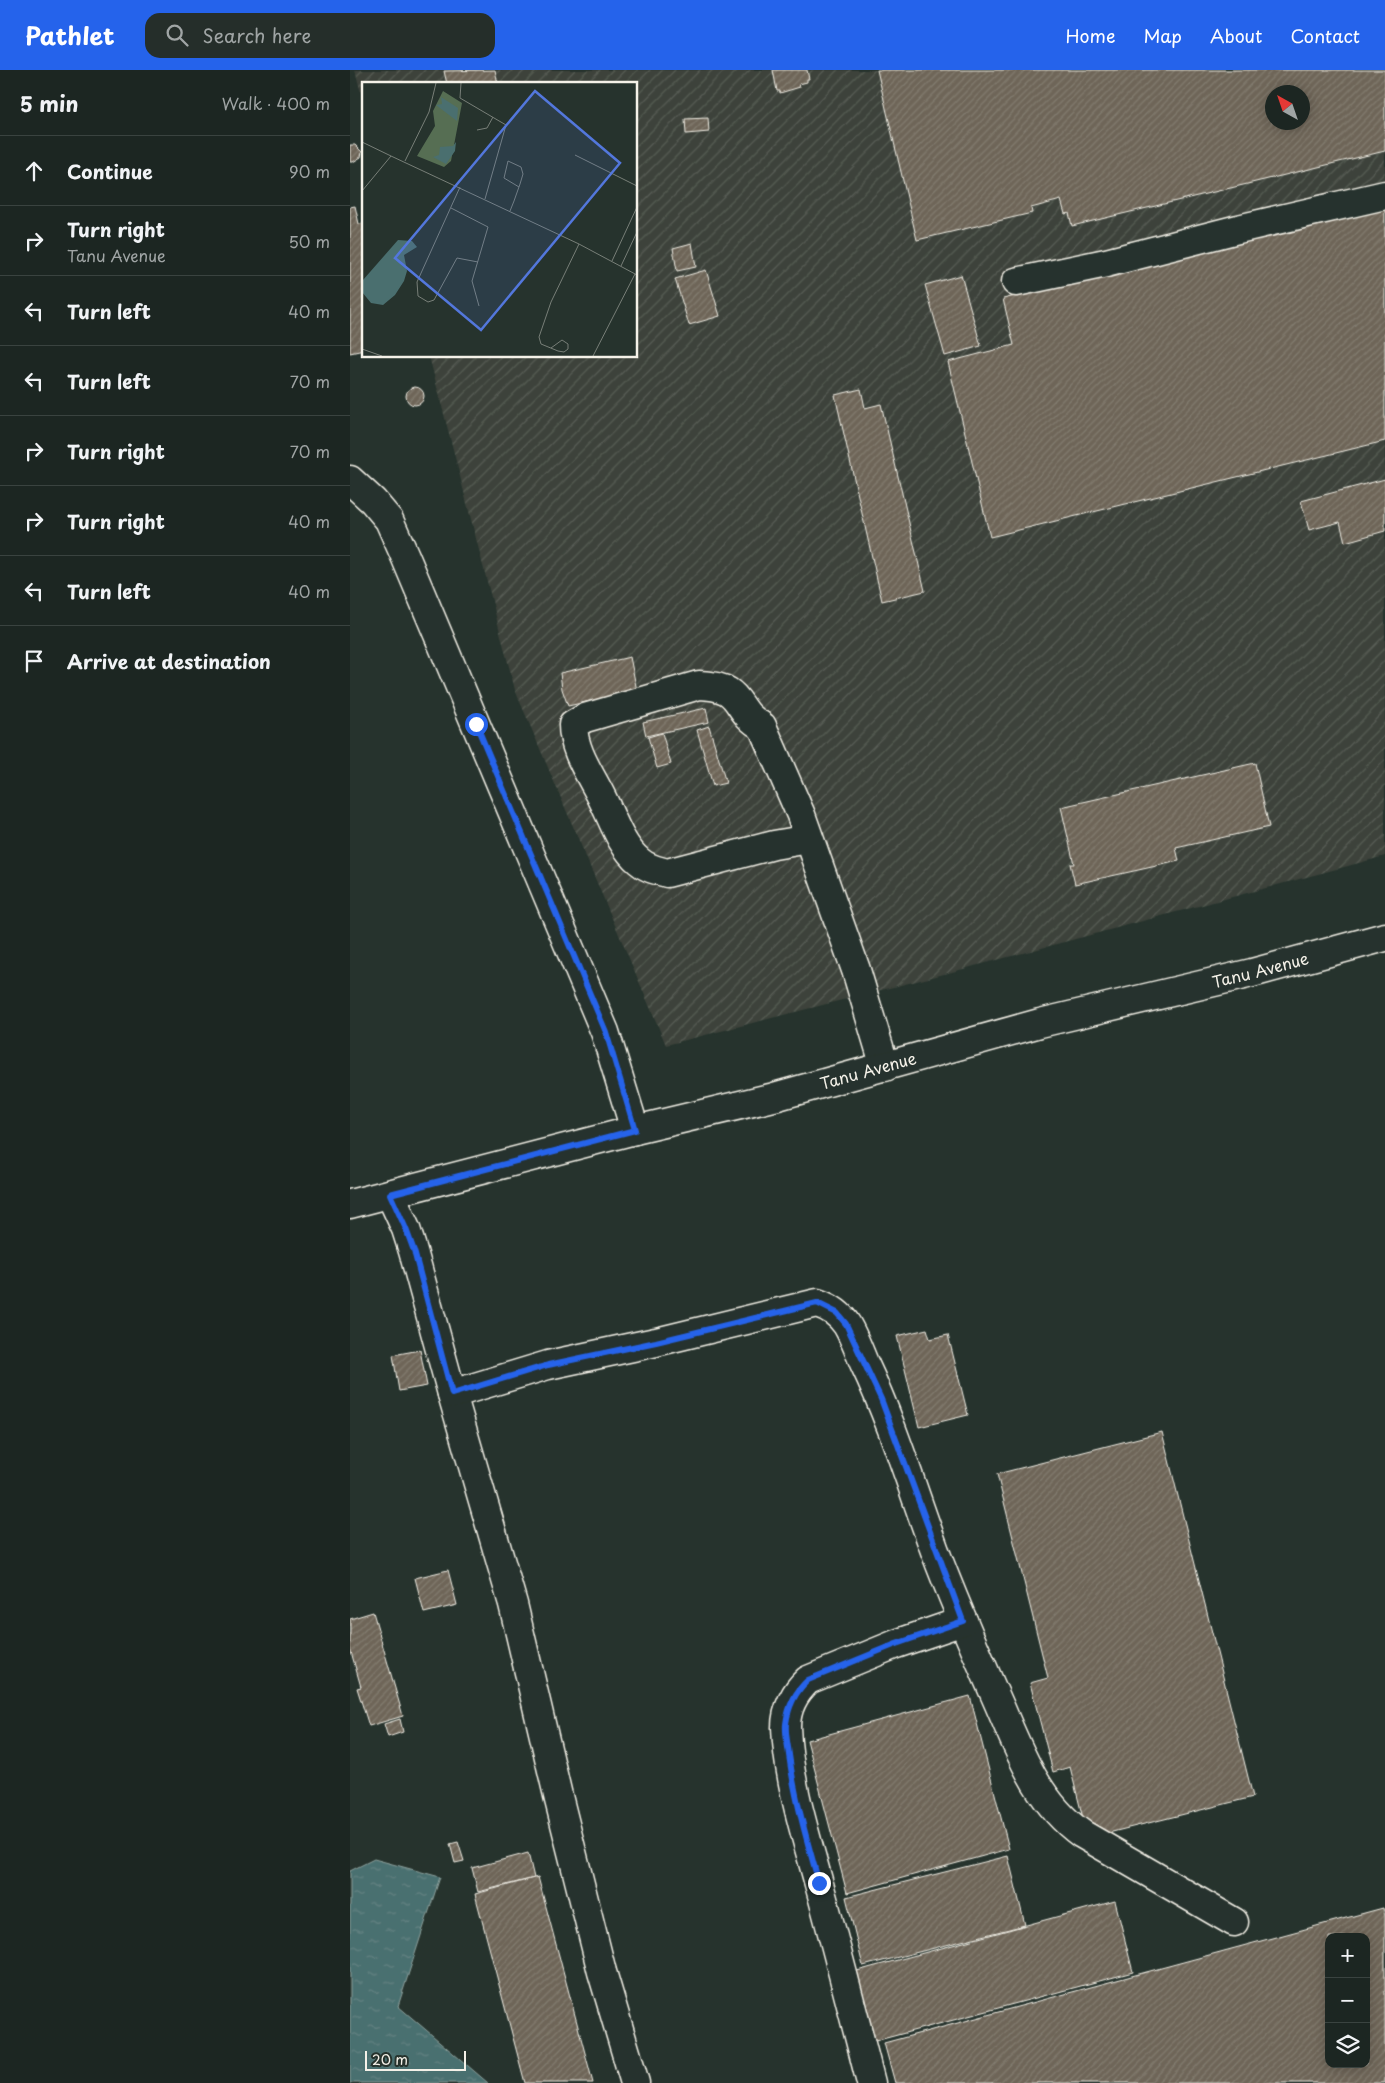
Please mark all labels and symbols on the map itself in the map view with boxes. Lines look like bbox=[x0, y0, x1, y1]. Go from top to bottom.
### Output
inset map bbox=[362, 82, 638, 358]
north arrow bbox=[1265, 85, 1310, 130]
route start bbox=[465, 713, 488, 736]
street label: Tanu Avenue bbox=[1209, 945, 1311, 993]
street label: Tanu Avenue bbox=[817, 1045, 919, 1095]
route end bbox=[808, 1872, 831, 1895]
scale bar bbox=[365, 2048, 466, 2071]

